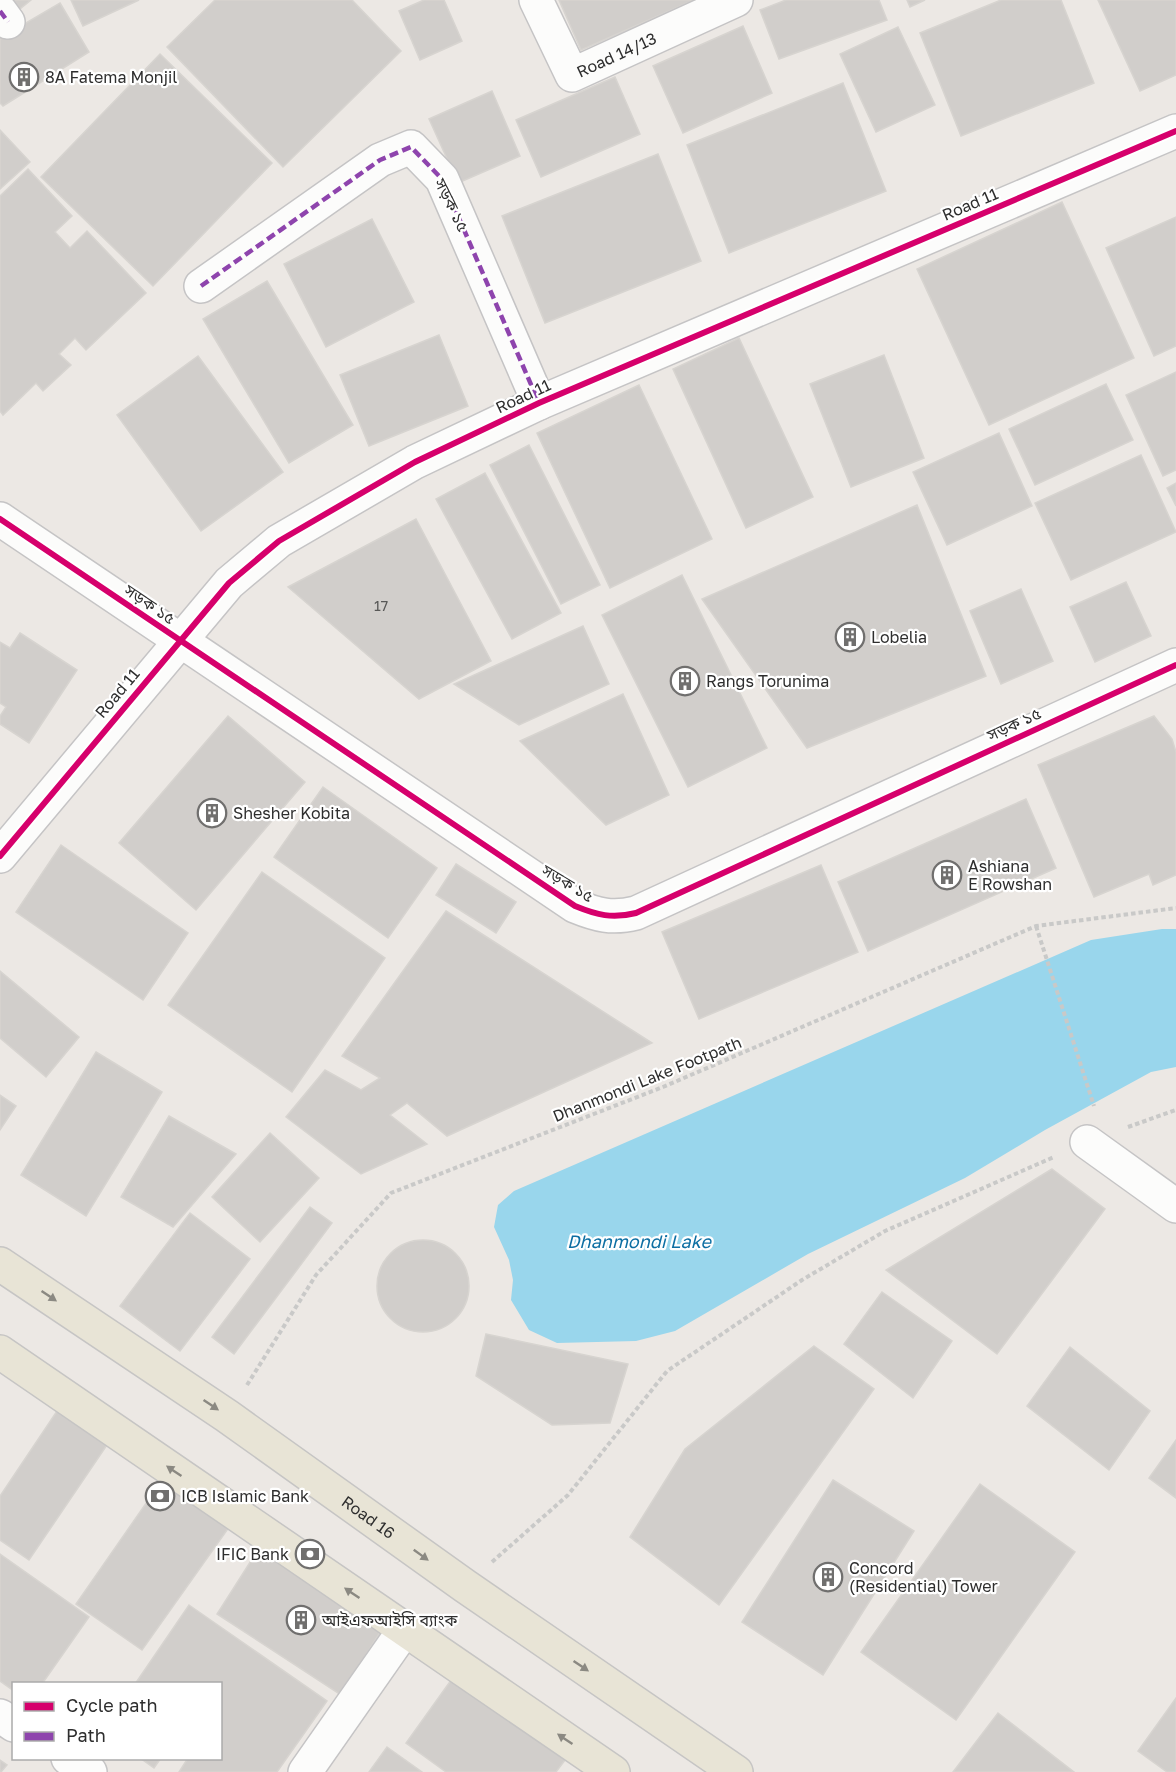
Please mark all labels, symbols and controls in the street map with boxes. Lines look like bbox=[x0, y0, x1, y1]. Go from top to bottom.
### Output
street label: Road 14/13 bbox=[573, 28, 659, 82]
building icon: 8A Fatema Monjil bbox=[8, 61, 40, 93]
place label: 8A Fatema Monjil bbox=[45, 67, 177, 87]
street label: সড়ক ১৫ bbox=[430, 174, 474, 235]
street label: Road 11 bbox=[939, 183, 1001, 225]
street label: Road 11 bbox=[492, 374, 554, 417]
street label: সড়ক ১৫ bbox=[120, 579, 179, 628]
house number: 17 bbox=[374, 597, 388, 614]
building icon: Lobelia bbox=[834, 621, 866, 653]
place label: Lobelia bbox=[871, 627, 927, 647]
street label: Road 11 bbox=[90, 664, 144, 722]
building icon: Rangs Torunima bbox=[669, 665, 701, 697]
place label: Rangs Torunima bbox=[706, 671, 829, 691]
street label: সড়ক ১৫ bbox=[983, 703, 1044, 746]
building icon: Shesher Kobita bbox=[196, 797, 228, 829]
place label: Shesher Kobita bbox=[233, 803, 350, 823]
place label: Ashiana E Rowshan bbox=[968, 856, 1052, 894]
street label: সড়ক ১৫ bbox=[537, 859, 598, 906]
building icon: Ashiana E Rowshan bbox=[931, 859, 963, 891]
street label: Dhanmondi Lake Footpath bbox=[550, 1032, 744, 1126]
water label: Dhanmondi Lake bbox=[567, 1230, 713, 1252]
one-way arrow bbox=[40, 1291, 57, 1302]
one-way arrow bbox=[202, 1399, 218, 1411]
one-way arrow bbox=[166, 1466, 182, 1477]
bank icon: ICB Islamic Bank bbox=[144, 1480, 176, 1512]
place label: ICB Islamic Bank bbox=[181, 1486, 309, 1506]
street label: Road 16 bbox=[338, 1491, 399, 1543]
bank icon: IFIC Bank bbox=[294, 1538, 326, 1570]
place label: IFIC Bank bbox=[216, 1544, 289, 1564]
one-way arrow bbox=[413, 1548, 428, 1560]
place label: Concord (Residential) Tower bbox=[849, 1558, 998, 1596]
building icon: Concord (Residential) Tower bbox=[812, 1561, 844, 1593]
one-way arrow bbox=[345, 1587, 361, 1599]
building icon: আইএফআইসি ব্যাংক bbox=[285, 1604, 317, 1636]
place label: আইএফআইসি ব্যাংক bbox=[321, 1610, 459, 1630]
one-way arrow bbox=[573, 1660, 589, 1671]
legend bbox=[12, 1682, 222, 1760]
text: Cycle path bbox=[66, 1694, 158, 1716]
text: Path bbox=[66, 1724, 106, 1746]
one-way arrow bbox=[558, 1733, 574, 1745]

